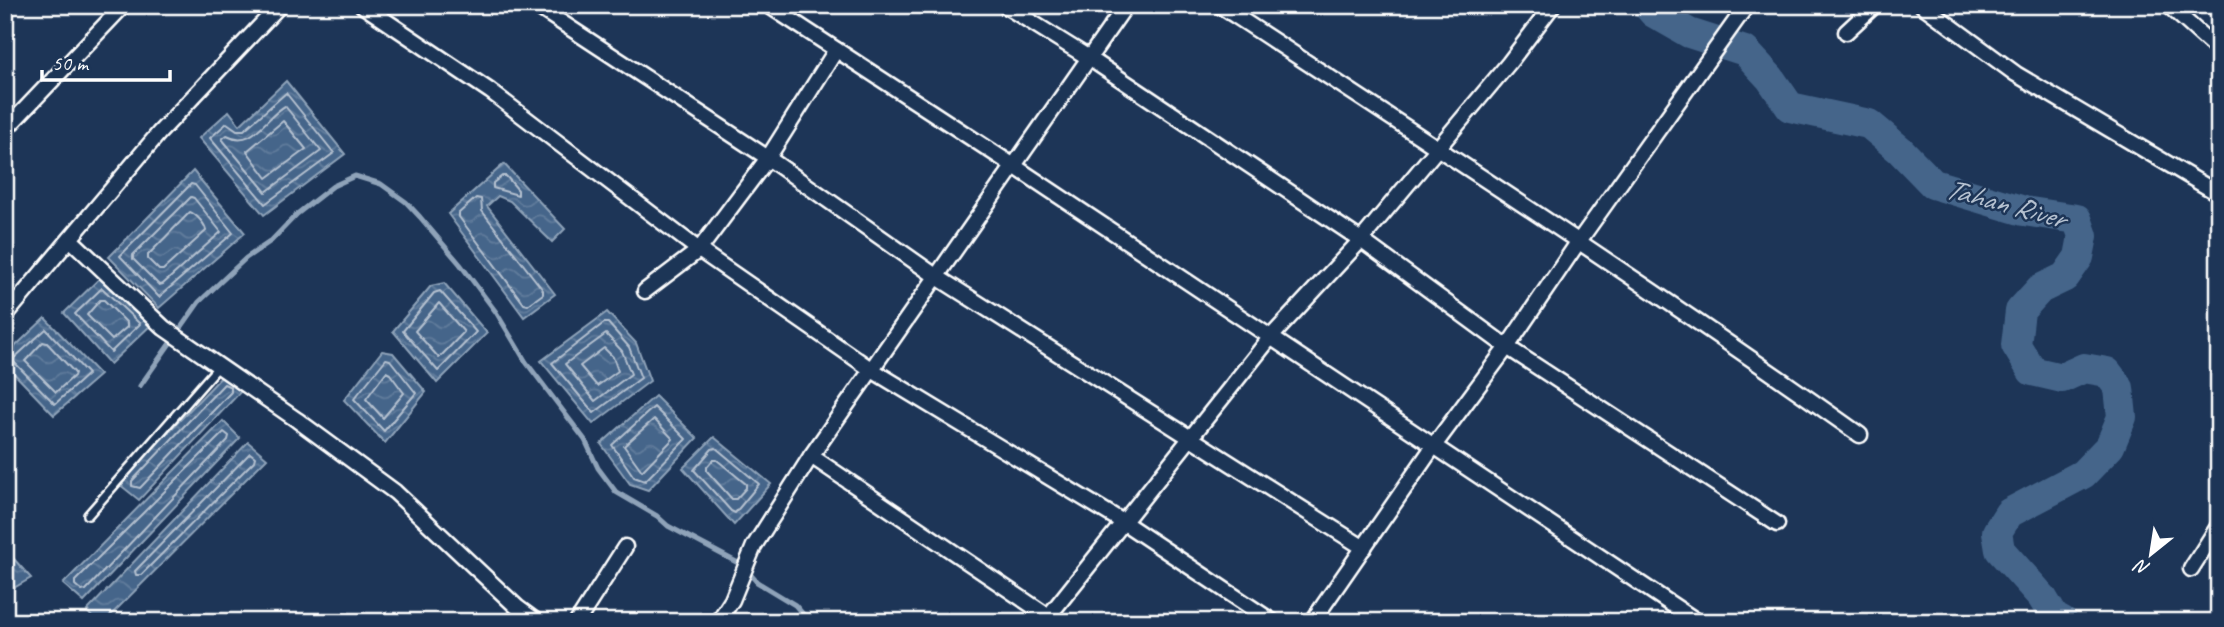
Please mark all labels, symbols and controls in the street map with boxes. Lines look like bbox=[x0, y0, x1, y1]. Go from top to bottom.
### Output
scale bar bbox=[42, 38, 170, 82]
text: 50 m bbox=[52, 50, 90, 76]
water label: Tahan River bbox=[1941, 169, 2074, 238]
north arrow bbox=[2116, 518, 2186, 588]
text: N bbox=[2129, 553, 2154, 581]

